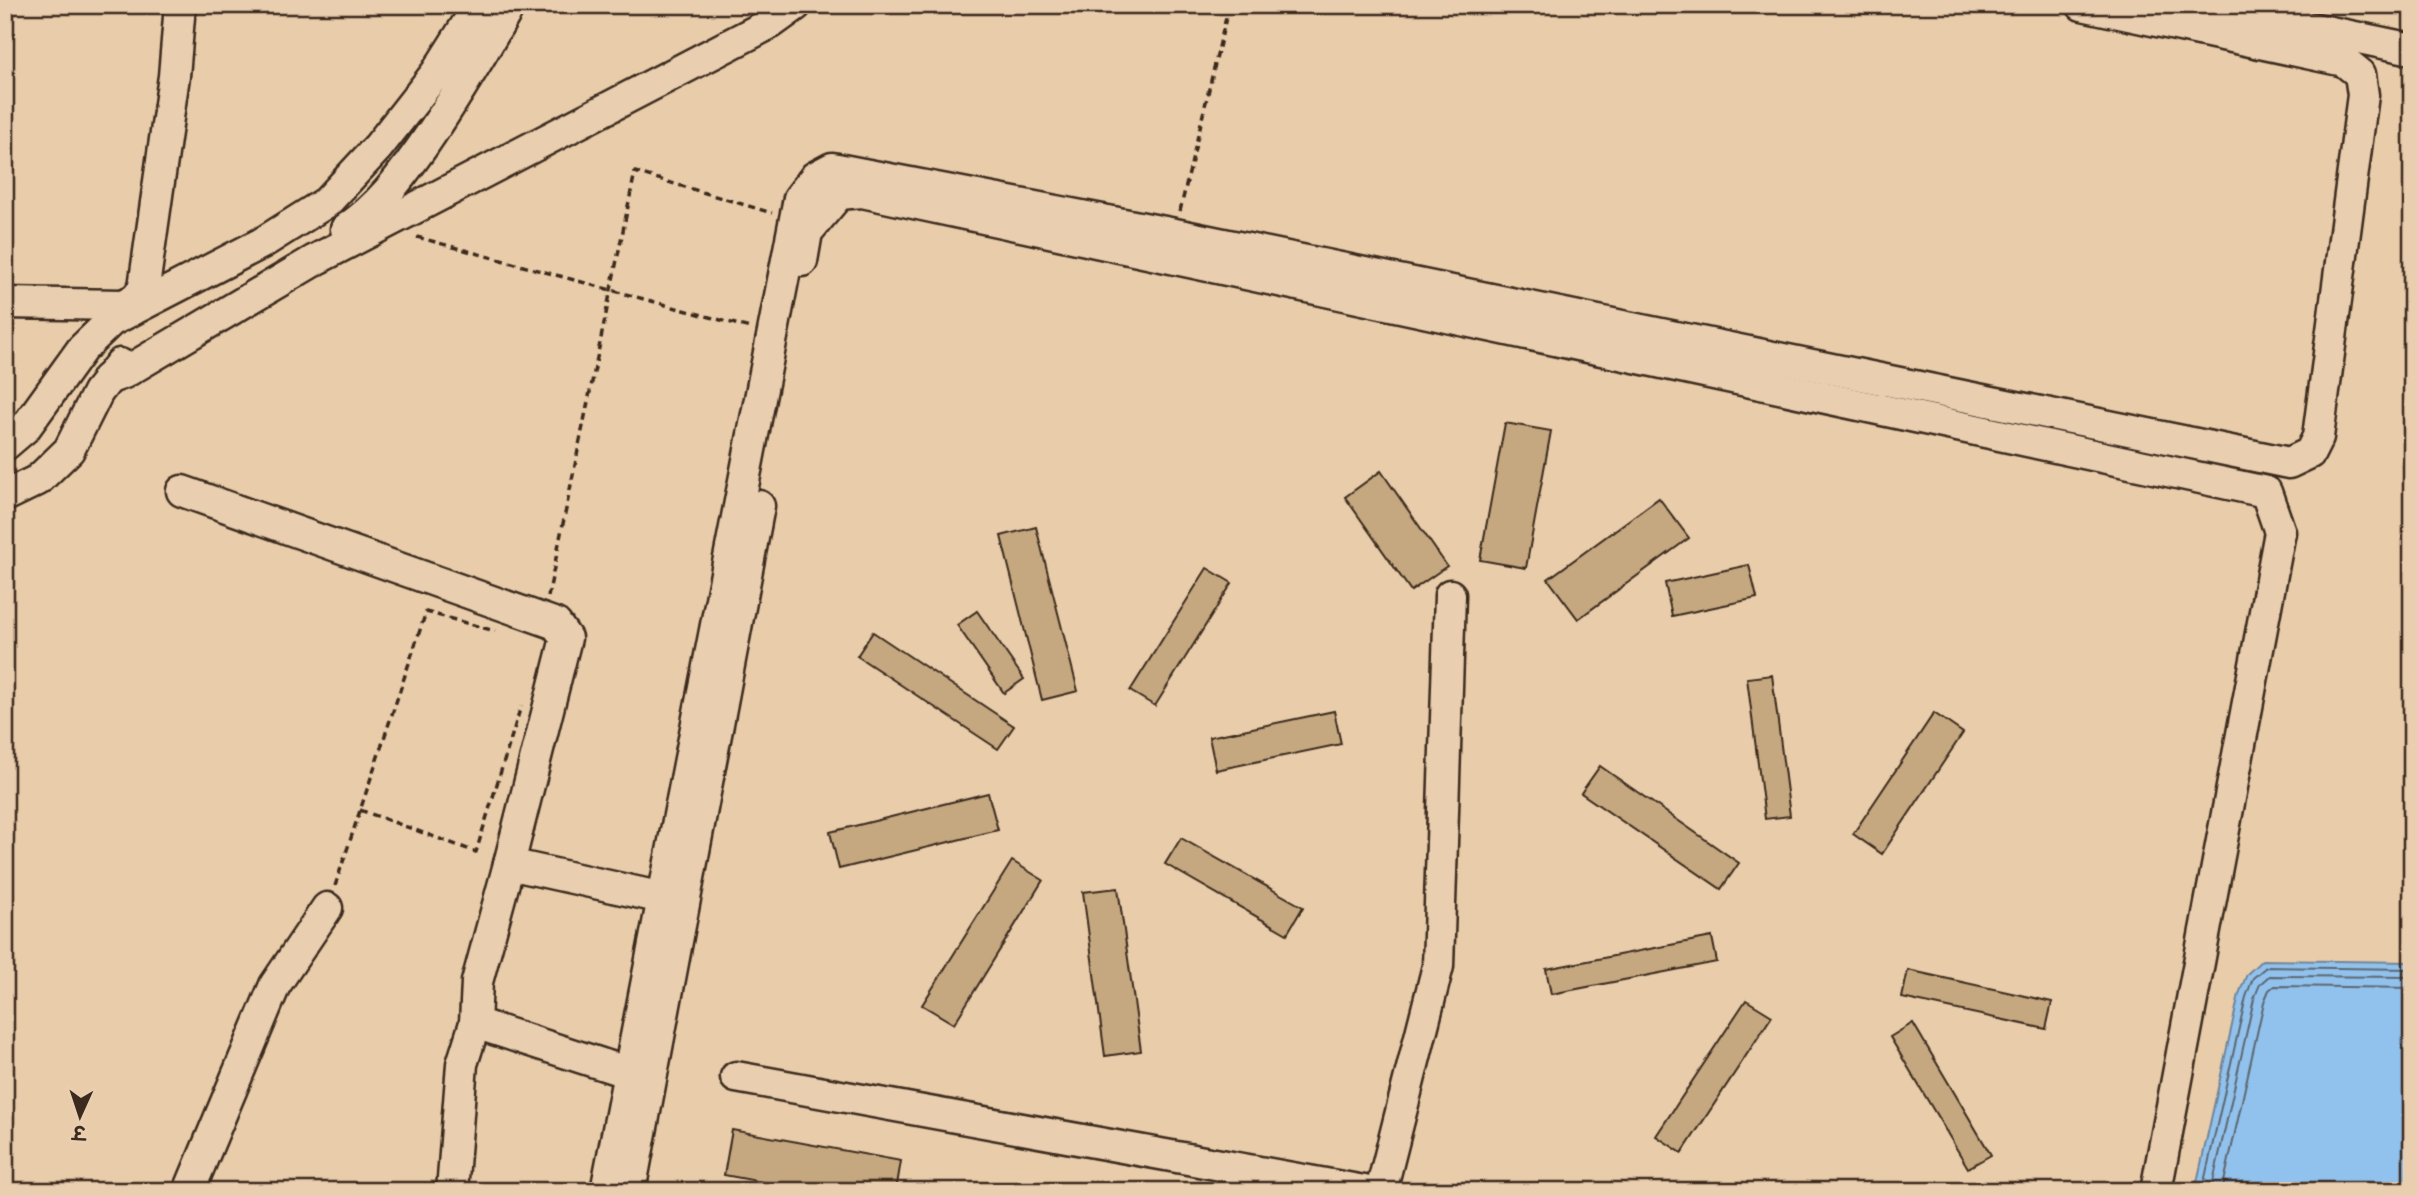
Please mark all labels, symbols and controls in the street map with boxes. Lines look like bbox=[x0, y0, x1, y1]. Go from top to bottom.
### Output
north arrow bbox=[46, 1080, 116, 1150]
text: उ bbox=[70, 1117, 88, 1144]

